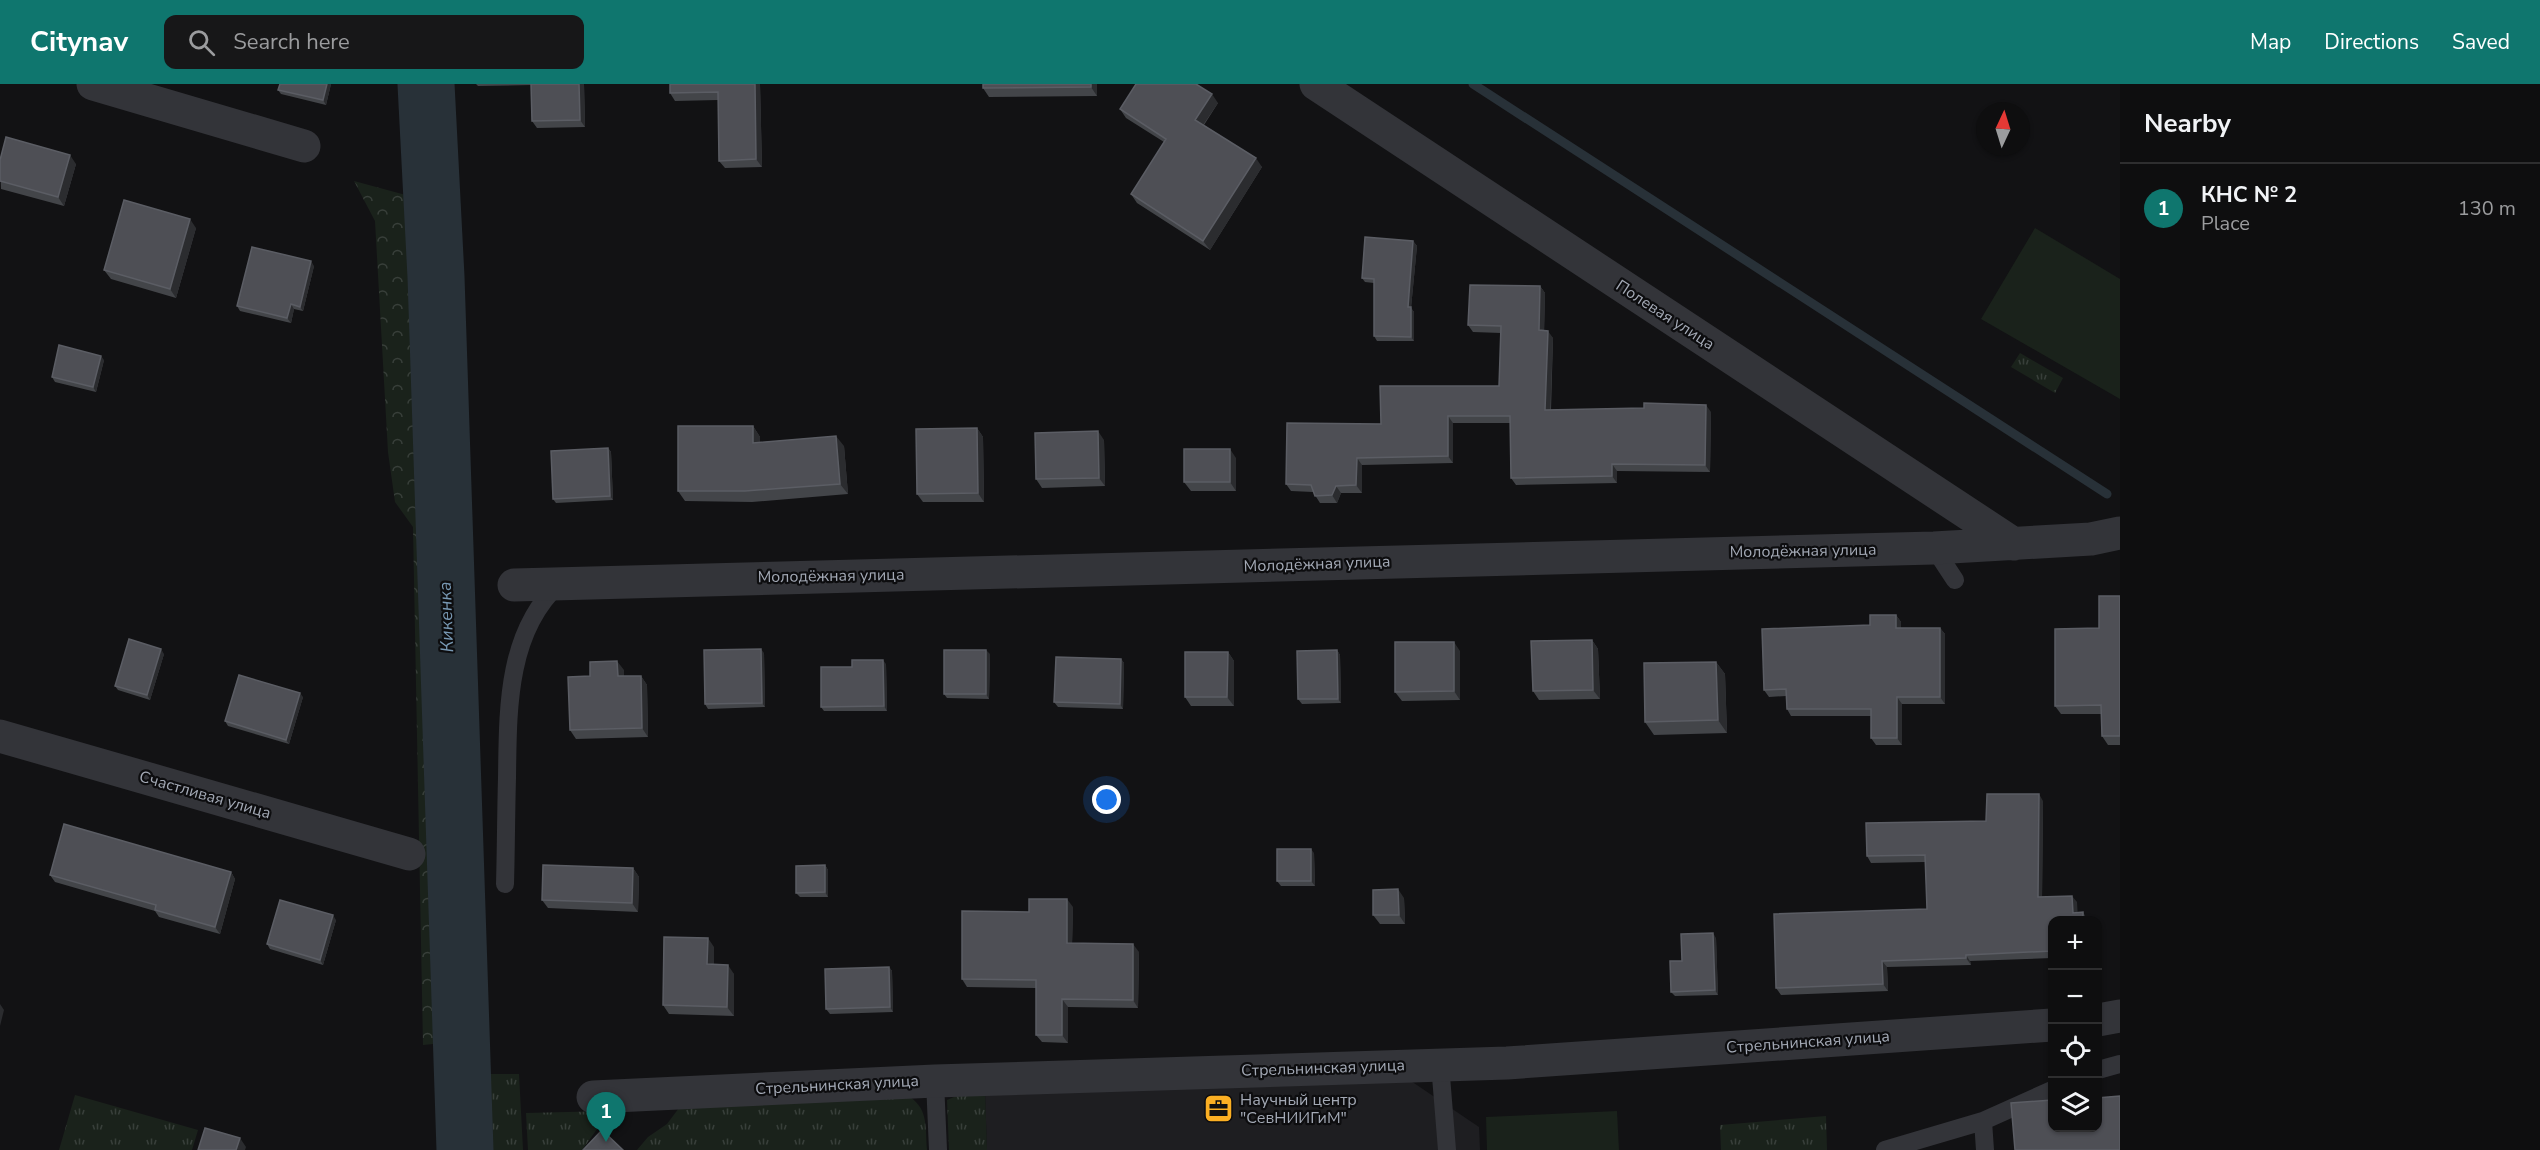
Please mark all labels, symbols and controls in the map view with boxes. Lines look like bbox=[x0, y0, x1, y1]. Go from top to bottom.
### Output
search box bbox=[164, 15, 584, 69]
text: Citynav bbox=[30, 23, 128, 61]
icon: search bbox=[185, 26, 218, 59]
text: Search here bbox=[233, 27, 350, 57]
text: Map bbox=[2250, 28, 2291, 56]
text: Directions bbox=[2324, 28, 2419, 56]
text: Saved bbox=[2452, 28, 2510, 56]
north arrow bbox=[1976, 102, 2030, 156]
text: Nearby bbox=[2144, 106, 2231, 141]
text: КНС № 2 bbox=[2201, 180, 2297, 210]
text: 1 bbox=[2158, 195, 2170, 222]
text: 130 m bbox=[2458, 195, 2516, 222]
text: Place bbox=[2201, 210, 2250, 237]
street label: Полевая улица bbox=[1611, 275, 1719, 355]
street label: Молодёжная улица bbox=[1729, 539, 1877, 563]
street label: Молодёжная улица bbox=[1243, 550, 1391, 578]
street label: Молодёжная улица bbox=[757, 564, 905, 588]
water label: Кикенка bbox=[433, 581, 459, 653]
street label: Счастливая улица bbox=[137, 766, 273, 824]
your location bbox=[1092, 785, 1121, 814]
map controls bbox=[2048, 916, 2102, 1132]
button: + bbox=[2048, 916, 2102, 970]
button: − bbox=[2048, 970, 2102, 1024]
button: locate bbox=[2048, 1024, 2102, 1078]
street label: Стрельнинская улица bbox=[1725, 1025, 1891, 1059]
street label: Стрельнинская улица bbox=[1241, 1054, 1405, 1082]
street label: Стрельнинская улица bbox=[755, 1070, 919, 1100]
button: layers bbox=[2048, 1078, 2102, 1132]
place label: Научный центр "СевНИИГиМ" bbox=[1240, 1089, 1357, 1129]
pin: 1 bbox=[586, 1092, 626, 1142]
office icon: Научный центр "СевНИИГиМ" bbox=[1203, 1093, 1235, 1125]

